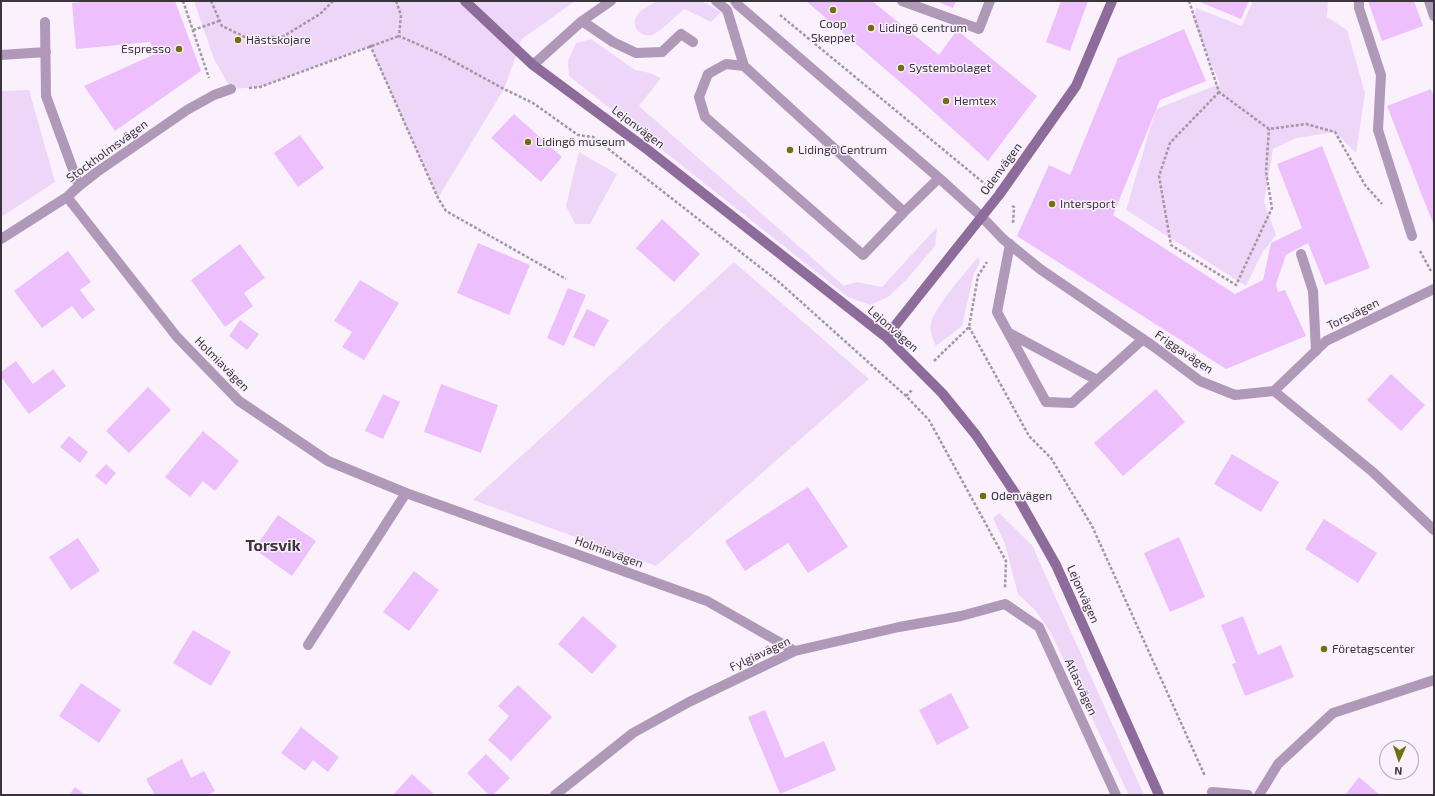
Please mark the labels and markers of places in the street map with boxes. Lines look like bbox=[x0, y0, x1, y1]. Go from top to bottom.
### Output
marker: Coop Skeppet bbox=[828, 5, 838, 15]
place label: Coop Skeppet bbox=[811, 17, 855, 45]
place label: Lidingö centrum bbox=[879, 21, 967, 35]
marker: Lidingö centrum bbox=[866, 23, 876, 33]
place label: Hästskojare bbox=[246, 33, 311, 47]
marker: Hästskojare bbox=[233, 35, 243, 45]
place label: Espresso bbox=[121, 42, 171, 56]
marker: Espresso bbox=[174, 44, 184, 54]
place label: Systembolaget bbox=[909, 61, 991, 75]
marker: Systembolaget bbox=[896, 63, 906, 73]
place label: Hemtex bbox=[954, 94, 996, 108]
marker: Hemtex bbox=[941, 96, 951, 106]
place label: Lidingö museum bbox=[536, 135, 625, 149]
marker: Lidingö museum bbox=[523, 137, 533, 147]
place label: Lidingö Centrum bbox=[798, 143, 887, 157]
marker: Lidingö Centrum bbox=[785, 145, 795, 155]
place label: Intersport bbox=[1060, 197, 1115, 211]
marker: Intersport bbox=[1047, 199, 1057, 209]
place label: Odenvägen bbox=[991, 489, 1052, 503]
marker: Odenvägen bbox=[978, 491, 988, 501]
place label: Företagscenter bbox=[1332, 642, 1415, 656]
marker: Företagscenter bbox=[1319, 644, 1329, 654]

